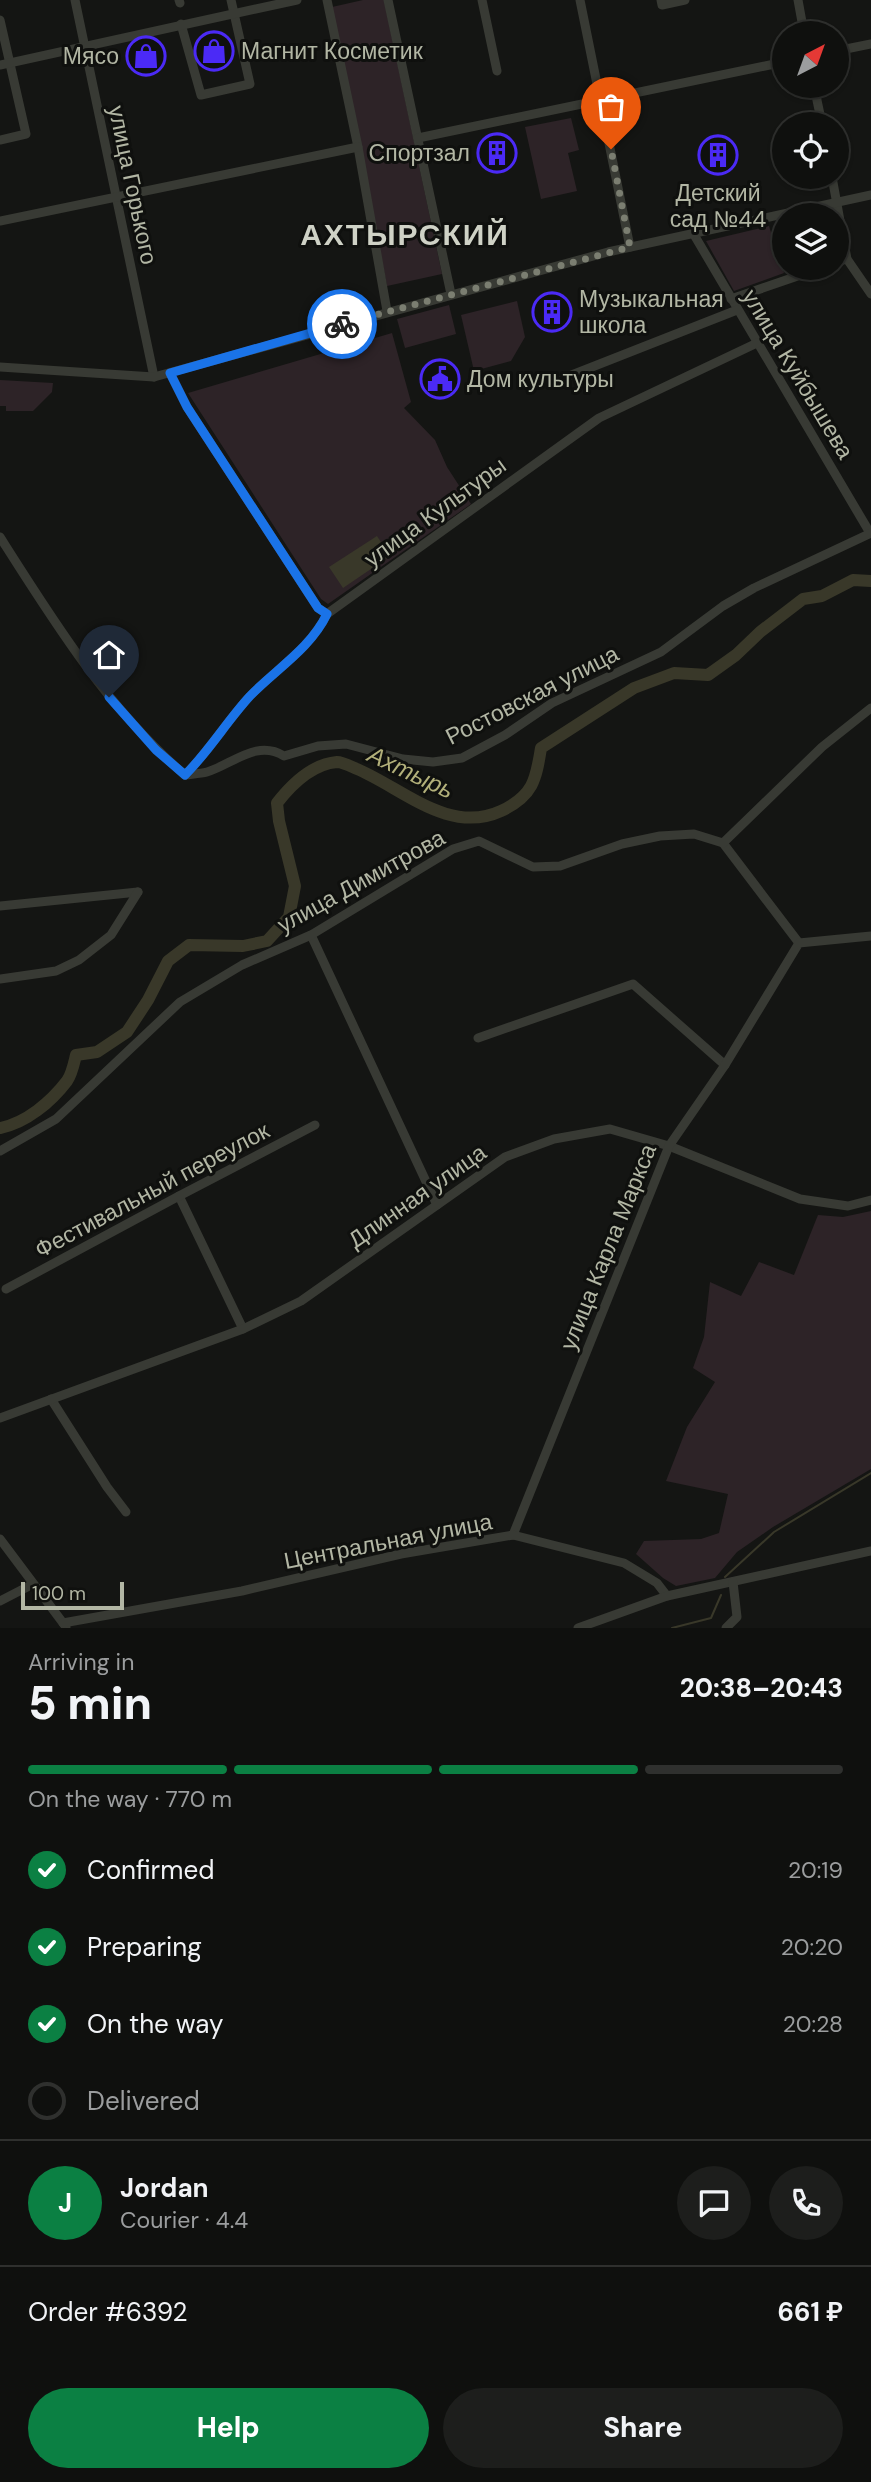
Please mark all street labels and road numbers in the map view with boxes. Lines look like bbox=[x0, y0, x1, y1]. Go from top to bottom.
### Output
street label: улица Горького bbox=[102, 103, 164, 267]
street label: улица Куйбышева bbox=[735, 284, 861, 465]
street label: улица Культуры bbox=[358, 450, 512, 574]
street label: Ростовская улица bbox=[440, 638, 624, 752]
street label: улица Димитрова bbox=[272, 822, 450, 940]
street label: Фестивальный переулок bbox=[29, 1115, 275, 1265]
street label: Длинная улица bbox=[342, 1137, 492, 1255]
street label: улица Карла Маркса bbox=[553, 1139, 663, 1354]
street label: Центральная улица bbox=[281, 1506, 495, 1576]

